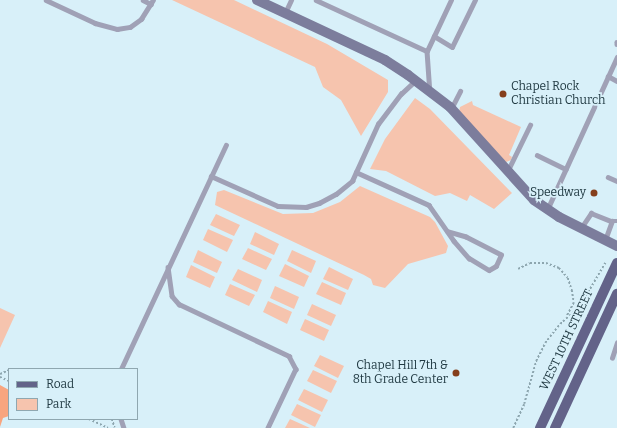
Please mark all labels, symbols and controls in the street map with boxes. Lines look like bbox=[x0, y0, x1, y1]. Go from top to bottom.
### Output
place label: Chapel Rock Christian Church bbox=[511, 80, 605, 108]
marker: Chapel Rock Christian Church bbox=[498, 89, 508, 99]
place label: Speedway bbox=[530, 186, 586, 200]
marker: Speedway bbox=[589, 188, 599, 198]
street label: WEST 10TH STREET bbox=[537, 287, 597, 393]
place label: Chapel Hill 7th & 8th Grade Center bbox=[353, 359, 448, 387]
legend bbox=[8, 368, 138, 420]
marker: Chapel Hill 7th & 8th Grade Center bbox=[451, 368, 461, 378]
text: Road bbox=[46, 377, 74, 391]
text: Park bbox=[46, 397, 71, 411]

